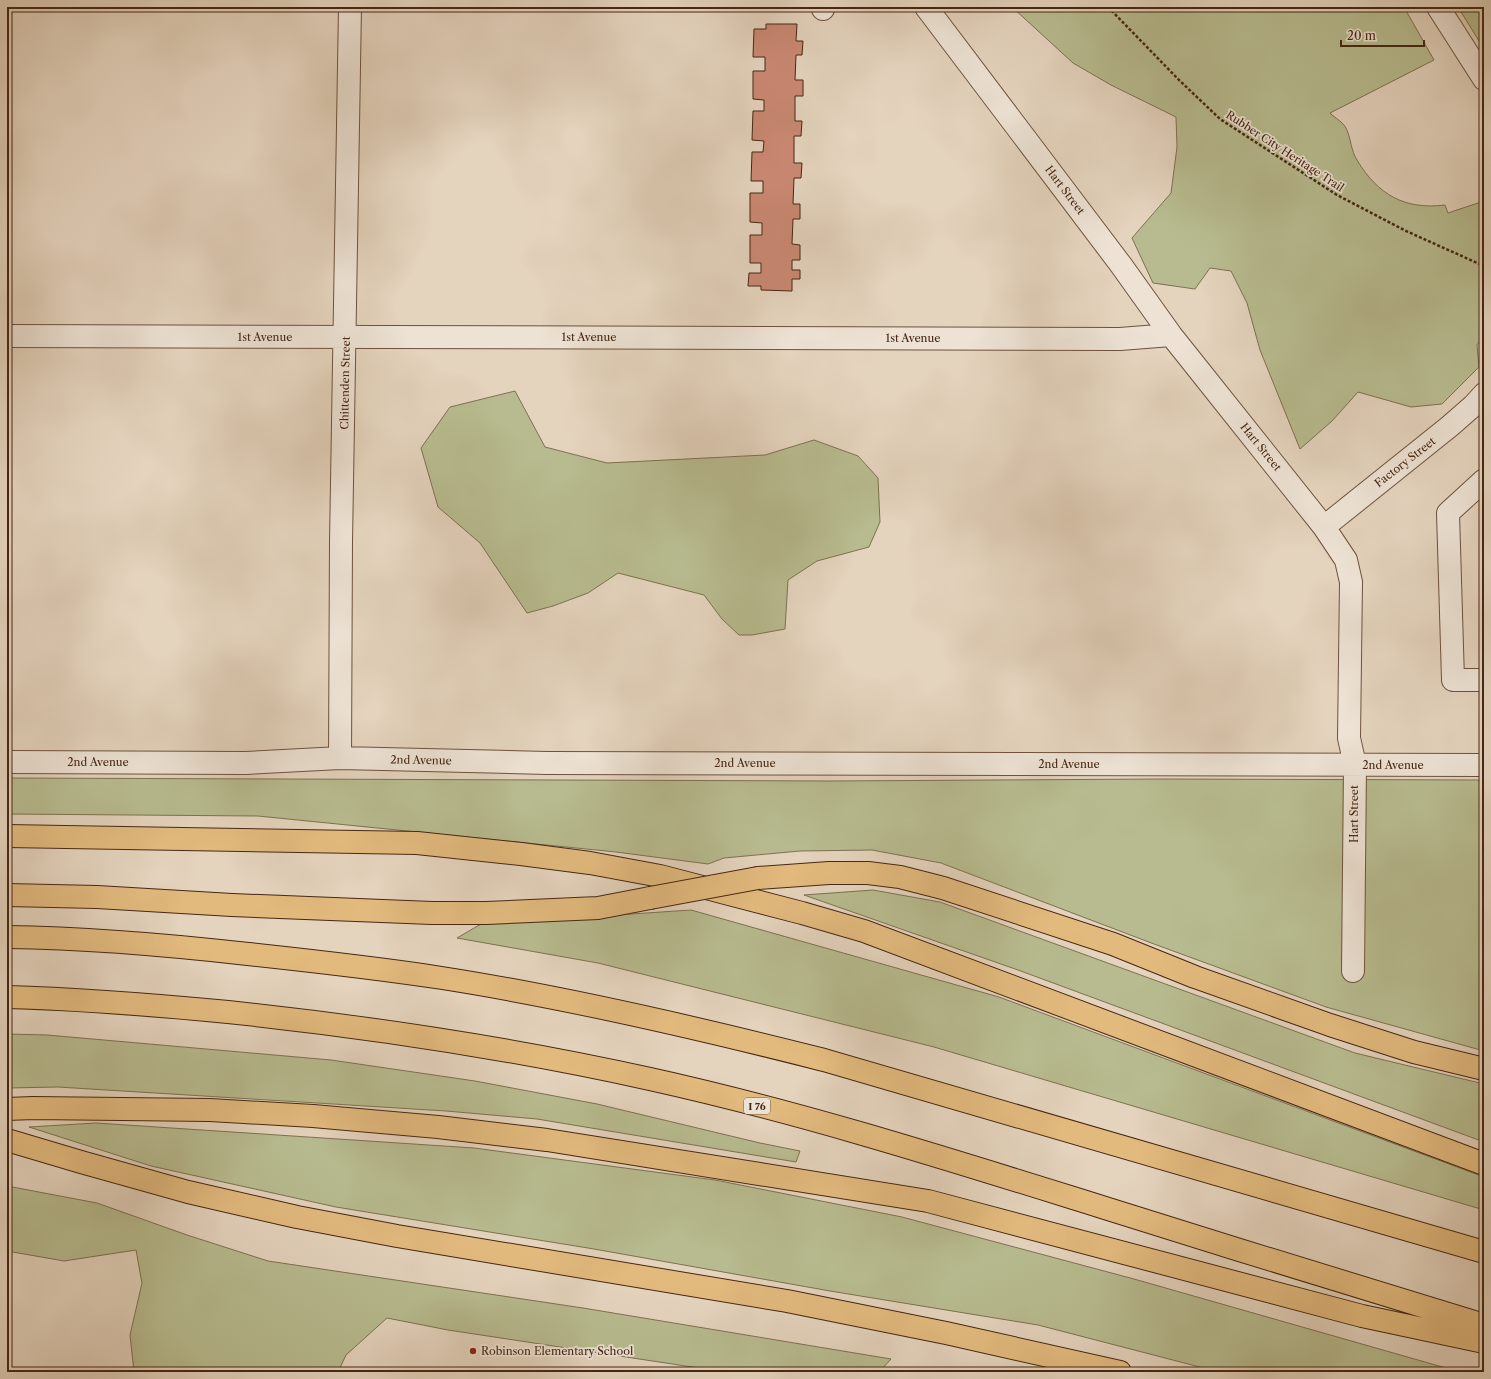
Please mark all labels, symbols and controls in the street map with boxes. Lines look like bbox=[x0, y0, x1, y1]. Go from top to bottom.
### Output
scale bar bbox=[1341, 22, 1424, 48]
text: 20 m bbox=[1347, 28, 1376, 43]
street label: Rubber City Heritage Trail bbox=[1223, 108, 1347, 195]
street label: Hart Street bbox=[1042, 163, 1088, 217]
street label: 1st Avenue bbox=[238, 330, 292, 344]
street label: 1st Avenue bbox=[562, 330, 616, 344]
street label: 1st Avenue bbox=[886, 331, 940, 345]
street label: Chittenden Street bbox=[337, 336, 353, 430]
street label: Hart Street bbox=[1237, 420, 1285, 474]
street label: Factory Street bbox=[1372, 434, 1438, 490]
street label: 2nd Avenue bbox=[390, 752, 452, 768]
street label: 2nd Avenue bbox=[67, 755, 129, 769]
street label: 2nd Avenue bbox=[714, 756, 776, 770]
street label: 2nd Avenue bbox=[1038, 757, 1100, 771]
street label: 2nd Avenue bbox=[1362, 758, 1424, 772]
street label: Hart Street bbox=[1347, 785, 1361, 843]
road number: I 76 bbox=[744, 1098, 770, 1114]
place label: Robinson Elementary School bbox=[481, 1344, 634, 1358]
marker: Robinson Elementary School bbox=[468, 1346, 478, 1356]

